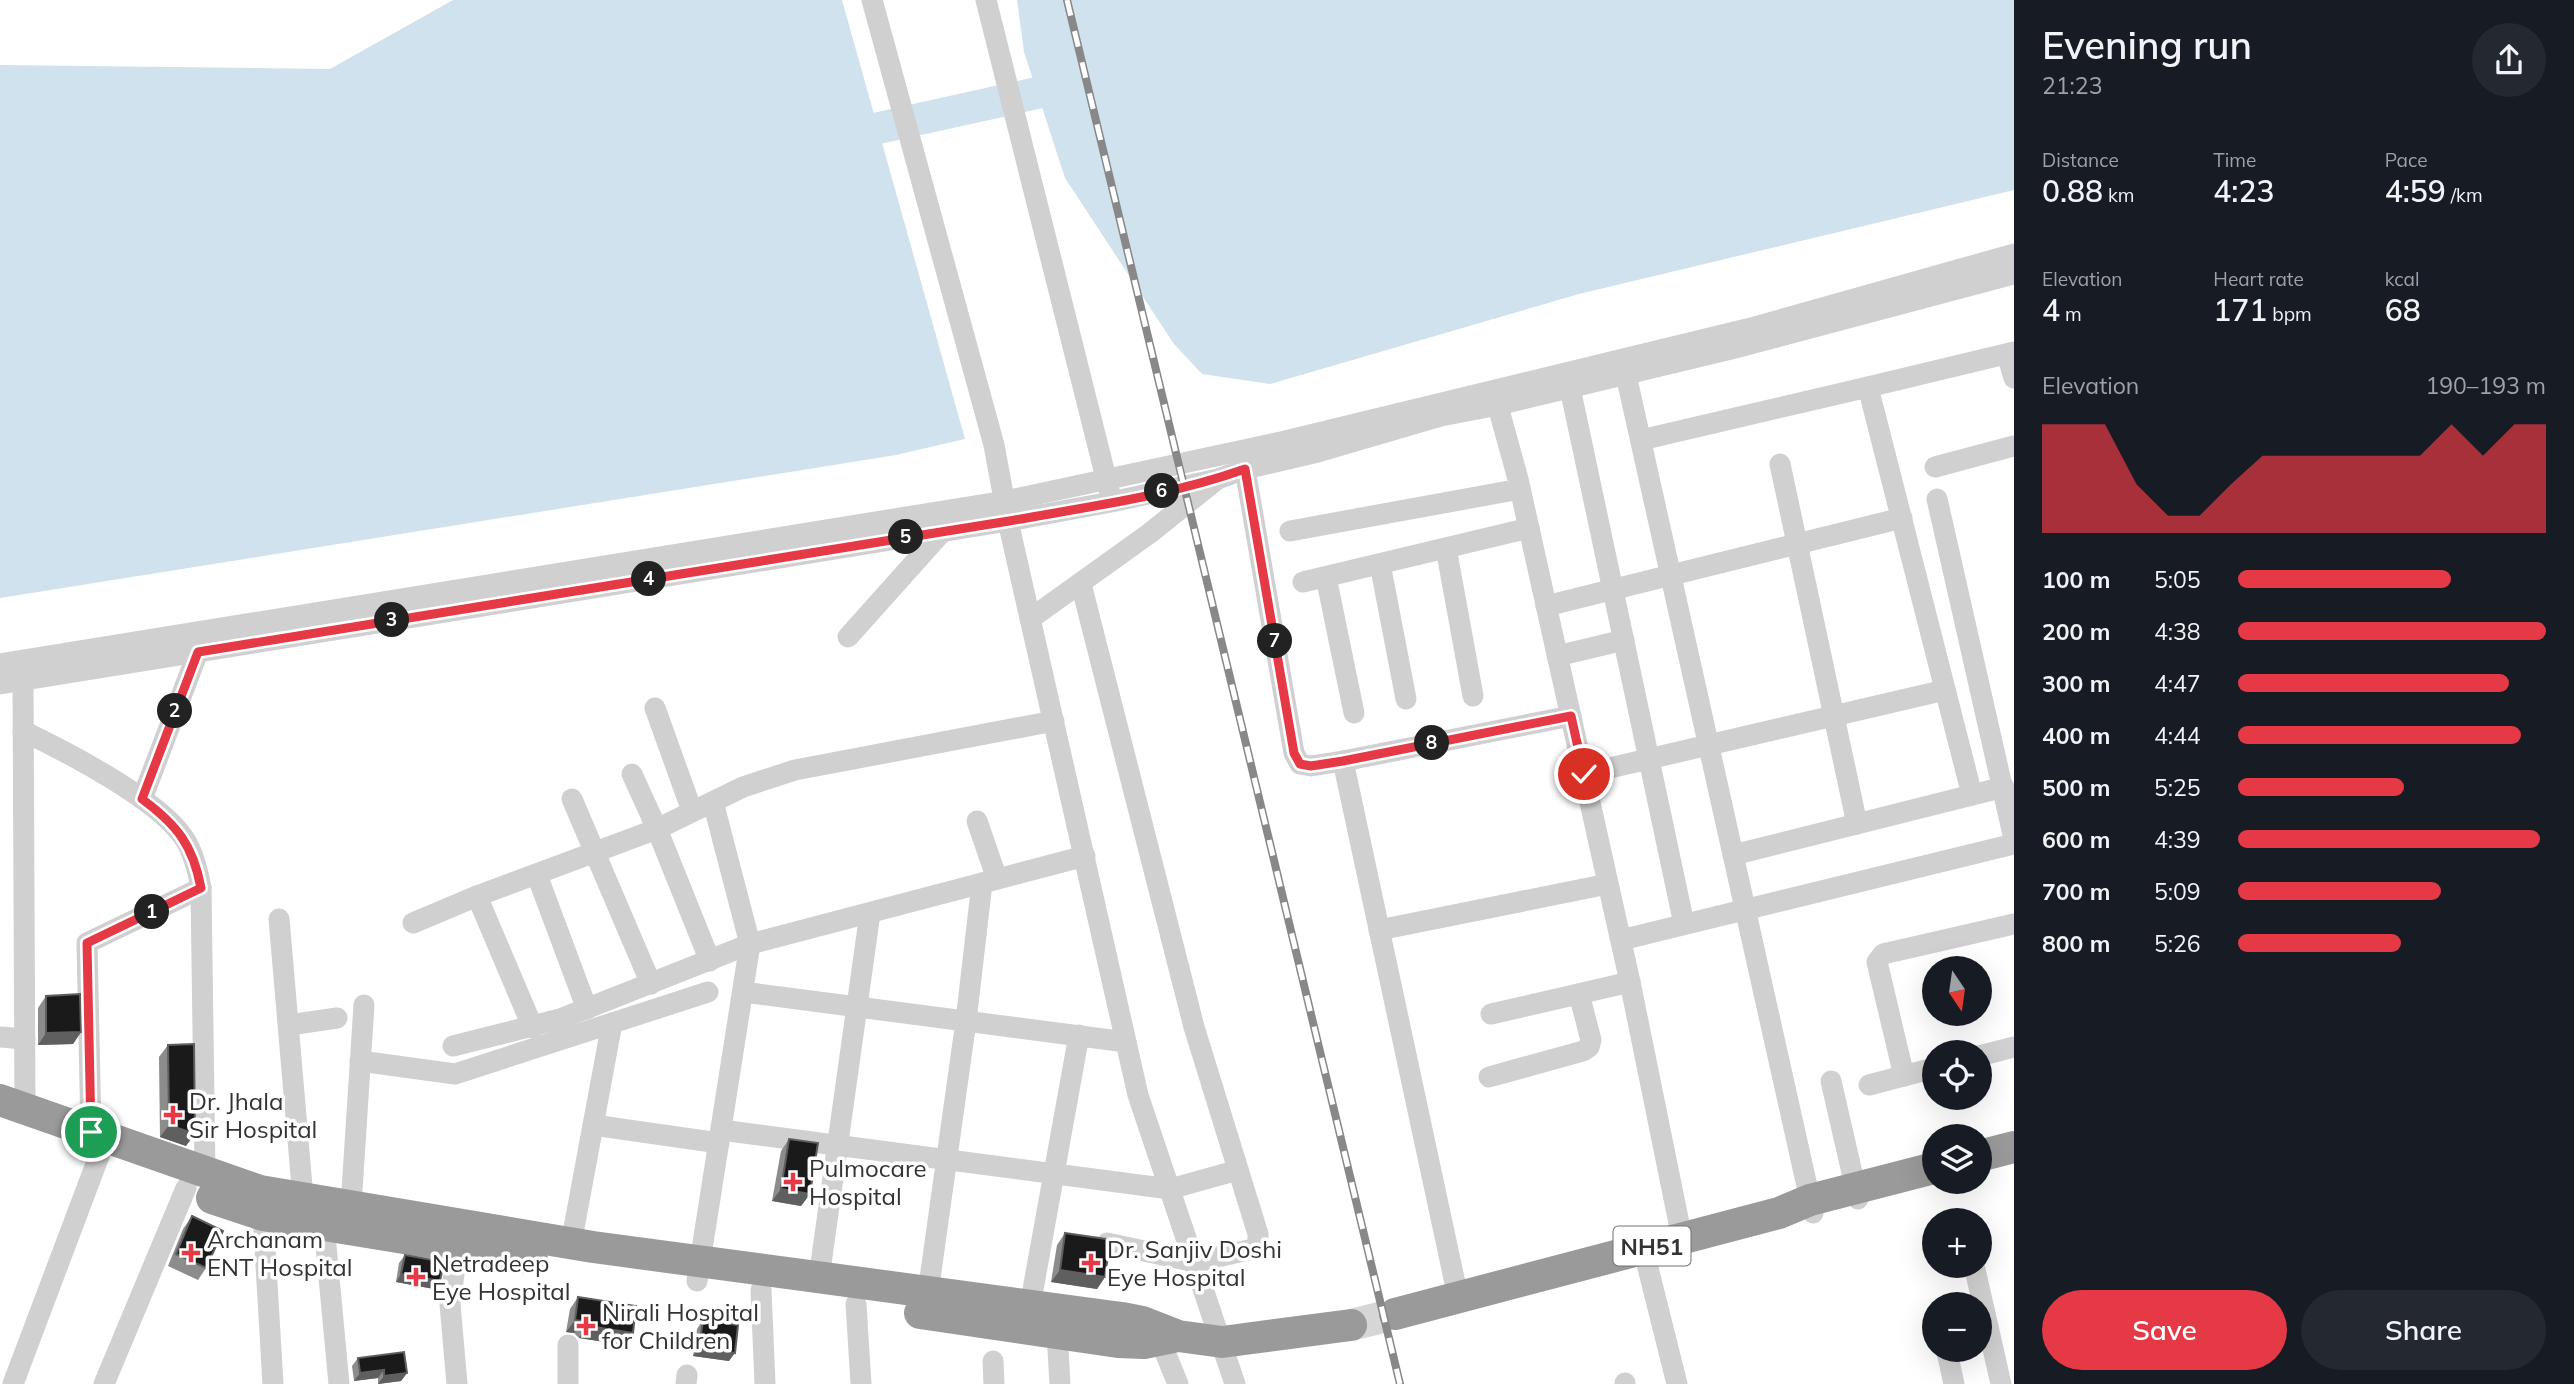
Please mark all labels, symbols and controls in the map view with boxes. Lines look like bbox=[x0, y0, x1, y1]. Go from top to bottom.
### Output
text: Evening run bbox=[2042, 21, 2252, 69]
button: share bbox=[2472, 23, 2546, 97]
text: 21:23 bbox=[2042, 71, 2102, 100]
text: Distance bbox=[2042, 148, 2119, 172]
text: Time bbox=[2213, 148, 2256, 172]
text: Pace bbox=[2385, 148, 2428, 172]
text: 0.88 bbox=[2042, 172, 2103, 210]
text: 4:23 bbox=[2213, 172, 2274, 210]
text: 4:59 bbox=[2385, 172, 2446, 210]
text: km bbox=[2103, 183, 2135, 207]
text: /km bbox=[2446, 183, 2483, 207]
text: Elevation bbox=[2042, 267, 2122, 291]
text: Heart rate bbox=[2213, 267, 2304, 291]
text: kcal bbox=[2385, 267, 2419, 291]
text: 4 bbox=[2042, 291, 2060, 329]
text: 171 bbox=[2213, 291, 2267, 329]
text: 68 bbox=[2385, 291, 2421, 329]
text: m bbox=[2060, 302, 2082, 326]
text: bpm bbox=[2267, 302, 2312, 326]
text: Elevation bbox=[2042, 371, 2139, 400]
text: 190–193 m bbox=[2425, 371, 2546, 400]
pin: 6 bbox=[1144, 474, 1180, 508]
text: 6 bbox=[1156, 478, 1167, 502]
pin: 5 bbox=[888, 520, 923, 554]
text: 5 bbox=[900, 524, 911, 548]
pin: 4 bbox=[632, 562, 666, 596]
text: 100 m bbox=[2042, 565, 2110, 594]
text: 5:05 bbox=[2154, 565, 2201, 594]
text: 4 bbox=[643, 566, 654, 590]
pin: 3 bbox=[374, 602, 410, 638]
text: 3 bbox=[386, 607, 397, 631]
text: 200 m bbox=[2042, 617, 2110, 646]
text: 4:38 bbox=[2154, 617, 2201, 646]
pin: 7 bbox=[1258, 624, 1292, 658]
text: 7 bbox=[1269, 628, 1280, 652]
text: 300 m bbox=[2042, 669, 2110, 698]
text: 4:47 bbox=[2154, 669, 2201, 698]
pin: 2 bbox=[158, 694, 192, 728]
text: 2 bbox=[169, 698, 180, 722]
text: 400 m bbox=[2042, 721, 2110, 750]
text: 4:44 bbox=[2154, 721, 2201, 750]
pin: 8 bbox=[1414, 726, 1450, 760]
text: 8 bbox=[1426, 730, 1437, 754]
pin bbox=[1554, 744, 1614, 804]
icon: check bbox=[1565, 755, 1603, 793]
text: 500 m bbox=[2042, 773, 2110, 802]
text: 5:25 bbox=[2154, 773, 2201, 802]
text: 600 m bbox=[2042, 825, 2110, 854]
text: 4:39 bbox=[2154, 825, 2201, 854]
text: 700 m bbox=[2042, 877, 2110, 906]
text: 5:09 bbox=[2154, 877, 2201, 906]
pin: 1 bbox=[134, 894, 170, 930]
text: 1 bbox=[146, 899, 157, 923]
text: 800 m bbox=[2042, 929, 2110, 958]
text: 5:26 bbox=[2154, 929, 2201, 958]
north arrow bbox=[1922, 956, 1992, 1026]
map controls bbox=[1922, 956, 1992, 1362]
button: locate bbox=[1922, 1040, 1992, 1110]
place label: Dr. Jhala Sir Hospital bbox=[189, 1086, 317, 1144]
pin bbox=[61, 1102, 121, 1162]
marker: Dr. Jhala Sir Hospital bbox=[163, 1105, 183, 1125]
icon: arrive bbox=[72, 1113, 110, 1151]
button: layers bbox=[1922, 1124, 1992, 1194]
place label: Pulmocare Hospital bbox=[809, 1153, 927, 1211]
marker: Pulmocare Hospital bbox=[783, 1172, 803, 1192]
button: + bbox=[1922, 1208, 1992, 1278]
place label: Archanam ENT Hospital bbox=[207, 1224, 352, 1282]
road number: NH51 bbox=[1614, 1226, 1690, 1266]
place label: Dr. Sanjiv Doshi Eye Hospital bbox=[1107, 1234, 1282, 1292]
marker: Archanam ENT Hospital bbox=[181, 1243, 201, 1263]
place label: Netradeep Eye Hospital bbox=[432, 1248, 570, 1306]
marker: Dr. Sanjiv Doshi Eye Hospital bbox=[1081, 1253, 1101, 1273]
marker: Netradeep Eye Hospital bbox=[406, 1267, 426, 1287]
button: Save bbox=[2042, 1290, 2287, 1370]
button: Share bbox=[2301, 1290, 2546, 1370]
button: − bbox=[1922, 1292, 1992, 1362]
place label: Nirali Hospital for Children bbox=[602, 1297, 759, 1355]
marker: Nirali Hospital for Children bbox=[576, 1316, 596, 1336]

